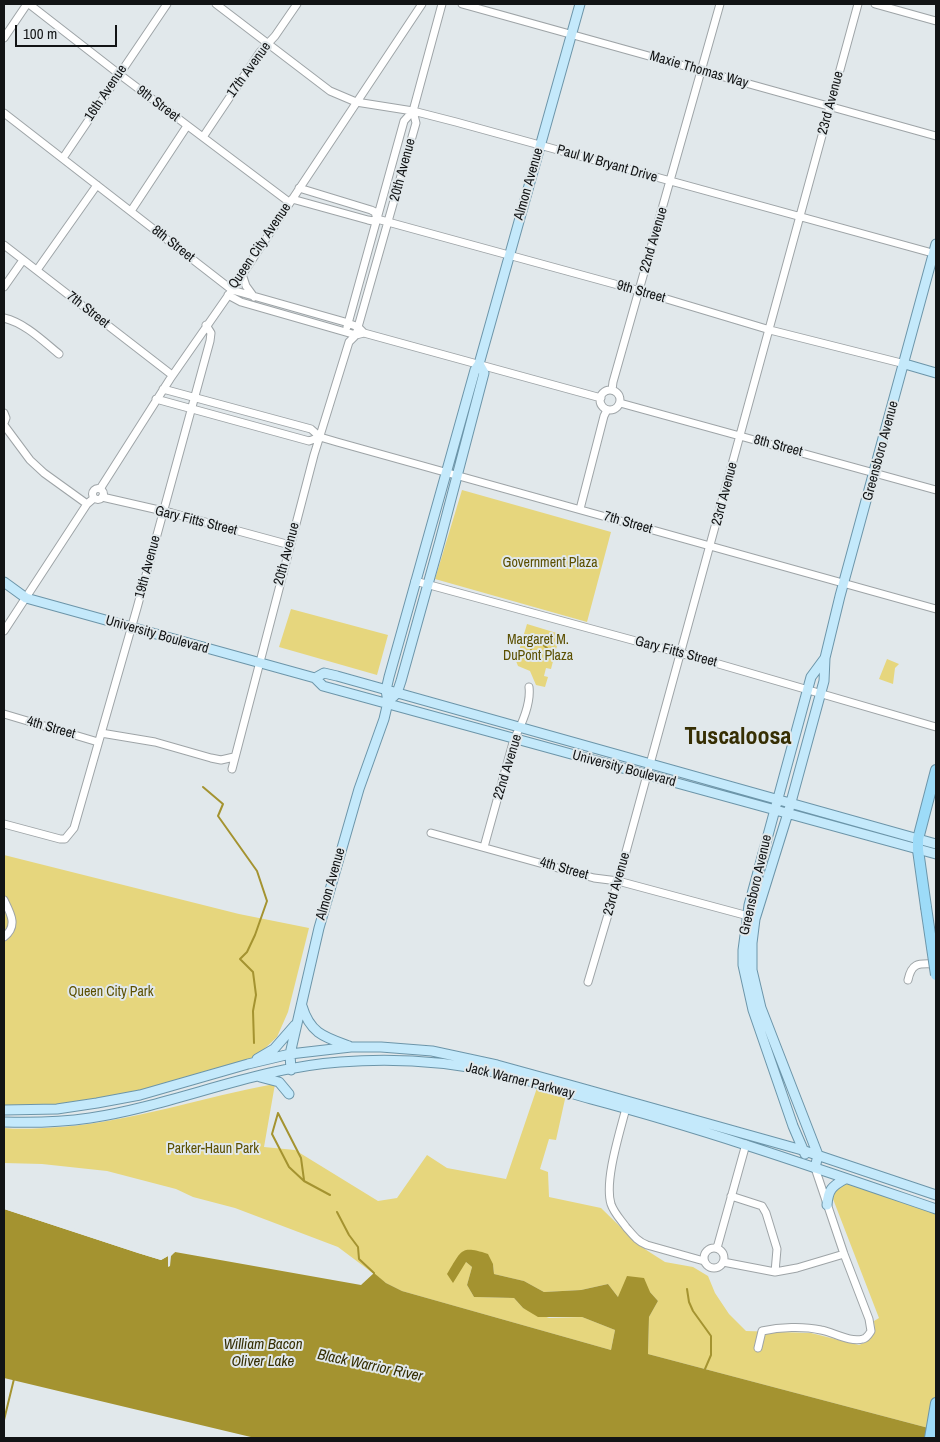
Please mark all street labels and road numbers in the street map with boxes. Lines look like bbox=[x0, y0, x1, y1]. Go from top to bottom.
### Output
street label: 17th Avenue bbox=[223, 39, 275, 101]
street label: Maxie Thomas Way bbox=[648, 48, 750, 92]
street label: 16th Avenue bbox=[81, 62, 131, 124]
street label: 23rd Avenue bbox=[814, 69, 848, 137]
street label: 9th Street bbox=[133, 82, 183, 126]
street label: 20th Avenue bbox=[387, 137, 419, 203]
street label: Paul W Bryant Drive bbox=[555, 142, 659, 186]
street label: Almon Avenue bbox=[511, 146, 547, 222]
street label: Queen City Avenue bbox=[225, 200, 295, 292]
street label: 22nd Avenue bbox=[637, 205, 671, 275]
street label: 8th Street bbox=[148, 222, 198, 266]
street label: 9th Street bbox=[615, 277, 667, 307]
street label: 7th Street bbox=[63, 288, 113, 332]
street label: Greensboro Avenue bbox=[860, 399, 902, 503]
street label: 8th Street bbox=[752, 431, 804, 461]
street label: 23rd Avenue bbox=[708, 460, 742, 528]
street label: Gary Fitts Street bbox=[153, 503, 239, 539]
street label: 7th Street bbox=[602, 508, 654, 538]
street label: 20th Avenue bbox=[271, 521, 303, 587]
street label: 19th Avenue bbox=[132, 534, 164, 600]
street label: University Boulevard bbox=[103, 612, 211, 658]
street label: Gary Fitts Street bbox=[633, 633, 719, 671]
street label: 4th Street bbox=[25, 713, 77, 743]
street label: 22nd Avenue bbox=[490, 732, 526, 802]
street label: University Boulevard bbox=[570, 747, 678, 791]
street label: Greensboro Avenue bbox=[736, 833, 776, 937]
street label: Almon Avenue bbox=[313, 846, 349, 922]
street label: 23rd Avenue bbox=[600, 850, 634, 918]
street label: 4th Street bbox=[538, 854, 590, 884]
street label: Jack Warner Parkway bbox=[464, 1059, 576, 1103]

